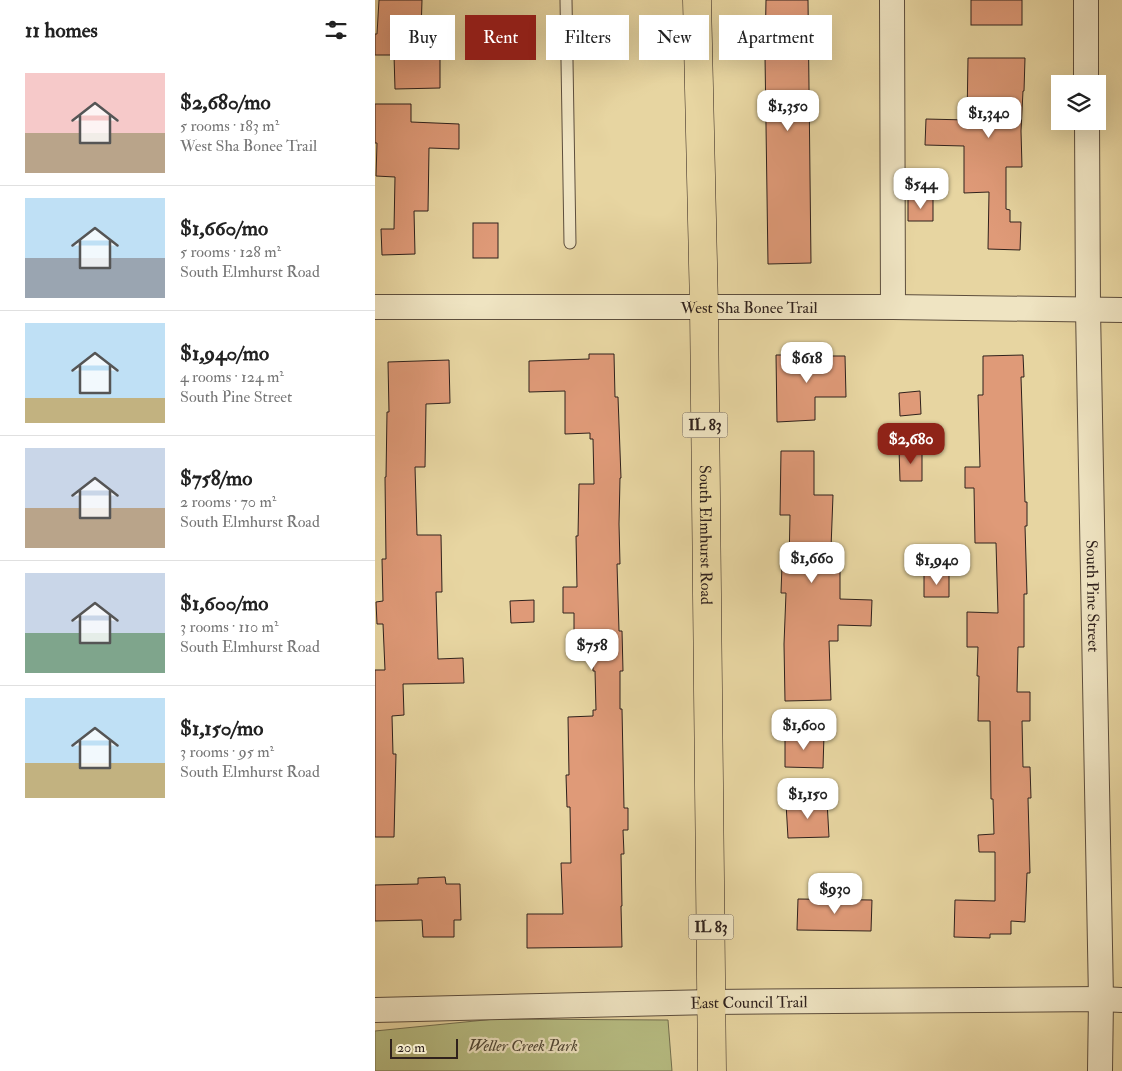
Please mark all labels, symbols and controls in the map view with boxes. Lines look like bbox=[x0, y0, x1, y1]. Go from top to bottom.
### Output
chip: Buy bbox=[390, 15, 455, 60]
chip: Rent bbox=[465, 15, 536, 60]
chip: Filters bbox=[546, 15, 629, 60]
chip: New bbox=[639, 15, 709, 60]
chip: Apartment bbox=[719, 15, 832, 60]
icon: filters bbox=[322, 16, 350, 44]
text: 11 homes bbox=[25, 17, 98, 44]
map controls bbox=[1051, 75, 1106, 130]
button: layers bbox=[1051, 75, 1106, 130]
text: $2,680/mo bbox=[180, 89, 271, 116]
pin: $1,350 bbox=[747, 90, 829, 132]
icon: home bbox=[65, 93, 125, 153]
text: $1,350 bbox=[768, 96, 808, 116]
pin: $1,340 bbox=[948, 96, 1030, 139]
text: $1,340 bbox=[968, 103, 1010, 123]
text: 5 rooms · 183 m² bbox=[180, 116, 279, 136]
text: West Sha Bonee Trail bbox=[180, 136, 317, 156]
pin: $544 bbox=[891, 168, 951, 210]
text: $544 bbox=[905, 174, 937, 194]
text: $1,660/mo bbox=[180, 215, 268, 242]
icon: home bbox=[65, 218, 125, 278]
text: 5 rooms · 128 m² bbox=[180, 242, 281, 262]
text: South Elmhurst Road bbox=[180, 262, 320, 282]
street label: West Sha Bonee Trail bbox=[679, 298, 818, 318]
text: $1,940/mo bbox=[180, 340, 269, 367]
pin: $618 bbox=[777, 342, 837, 384]
icon: home bbox=[65, 343, 125, 403]
text: $618 bbox=[792, 348, 822, 368]
text: 4 rooms · 124 m² bbox=[180, 367, 284, 387]
text: South Pine Street bbox=[180, 387, 292, 407]
road number: IL 83 bbox=[683, 412, 727, 438]
pin: $2,680 bbox=[870, 422, 952, 465]
text: $2,680 bbox=[889, 429, 933, 449]
text: $758/mo bbox=[180, 465, 252, 492]
street label: South Elmhurst Road bbox=[695, 465, 716, 605]
icon: home bbox=[65, 468, 125, 528]
text: 2 rooms · 70 m² bbox=[180, 492, 276, 512]
text: South Elmhurst Road bbox=[180, 512, 320, 532]
street label: South Pine Street bbox=[1081, 540, 1103, 652]
pin: $1,660 bbox=[771, 542, 853, 584]
pin: $1,940 bbox=[896, 544, 978, 586]
text: $1,660 bbox=[791, 548, 833, 568]
text: $1,940 bbox=[915, 550, 959, 570]
text: $1,600/mo bbox=[180, 590, 268, 617]
icon: home bbox=[65, 593, 125, 653]
text: 3 rooms · 110 m² bbox=[180, 617, 278, 637]
pin: $758 bbox=[562, 628, 622, 671]
text: $758 bbox=[577, 635, 607, 655]
text: South Elmhurst Road bbox=[180, 637, 320, 657]
pin: $1,600 bbox=[763, 708, 845, 751]
text: $1,150/mo bbox=[180, 715, 263, 742]
text: $1,600 bbox=[782, 715, 826, 735]
icon: home bbox=[65, 718, 125, 778]
text: 3 rooms · 95 m² bbox=[180, 742, 274, 762]
text: South Elmhurst Road bbox=[180, 762, 320, 782]
pin: $1,150 bbox=[767, 778, 849, 820]
text: $1,150 bbox=[788, 784, 828, 804]
pin: $930 bbox=[805, 872, 865, 915]
text: $930 bbox=[819, 879, 851, 899]
road number: IL 83 bbox=[689, 914, 733, 940]
street label: East Council Trail bbox=[690, 992, 808, 1014]
scale bar bbox=[390, 1036, 457, 1059]
park label: Weller Creek Park bbox=[468, 1036, 578, 1056]
text: 20 m bbox=[397, 1039, 425, 1056]

